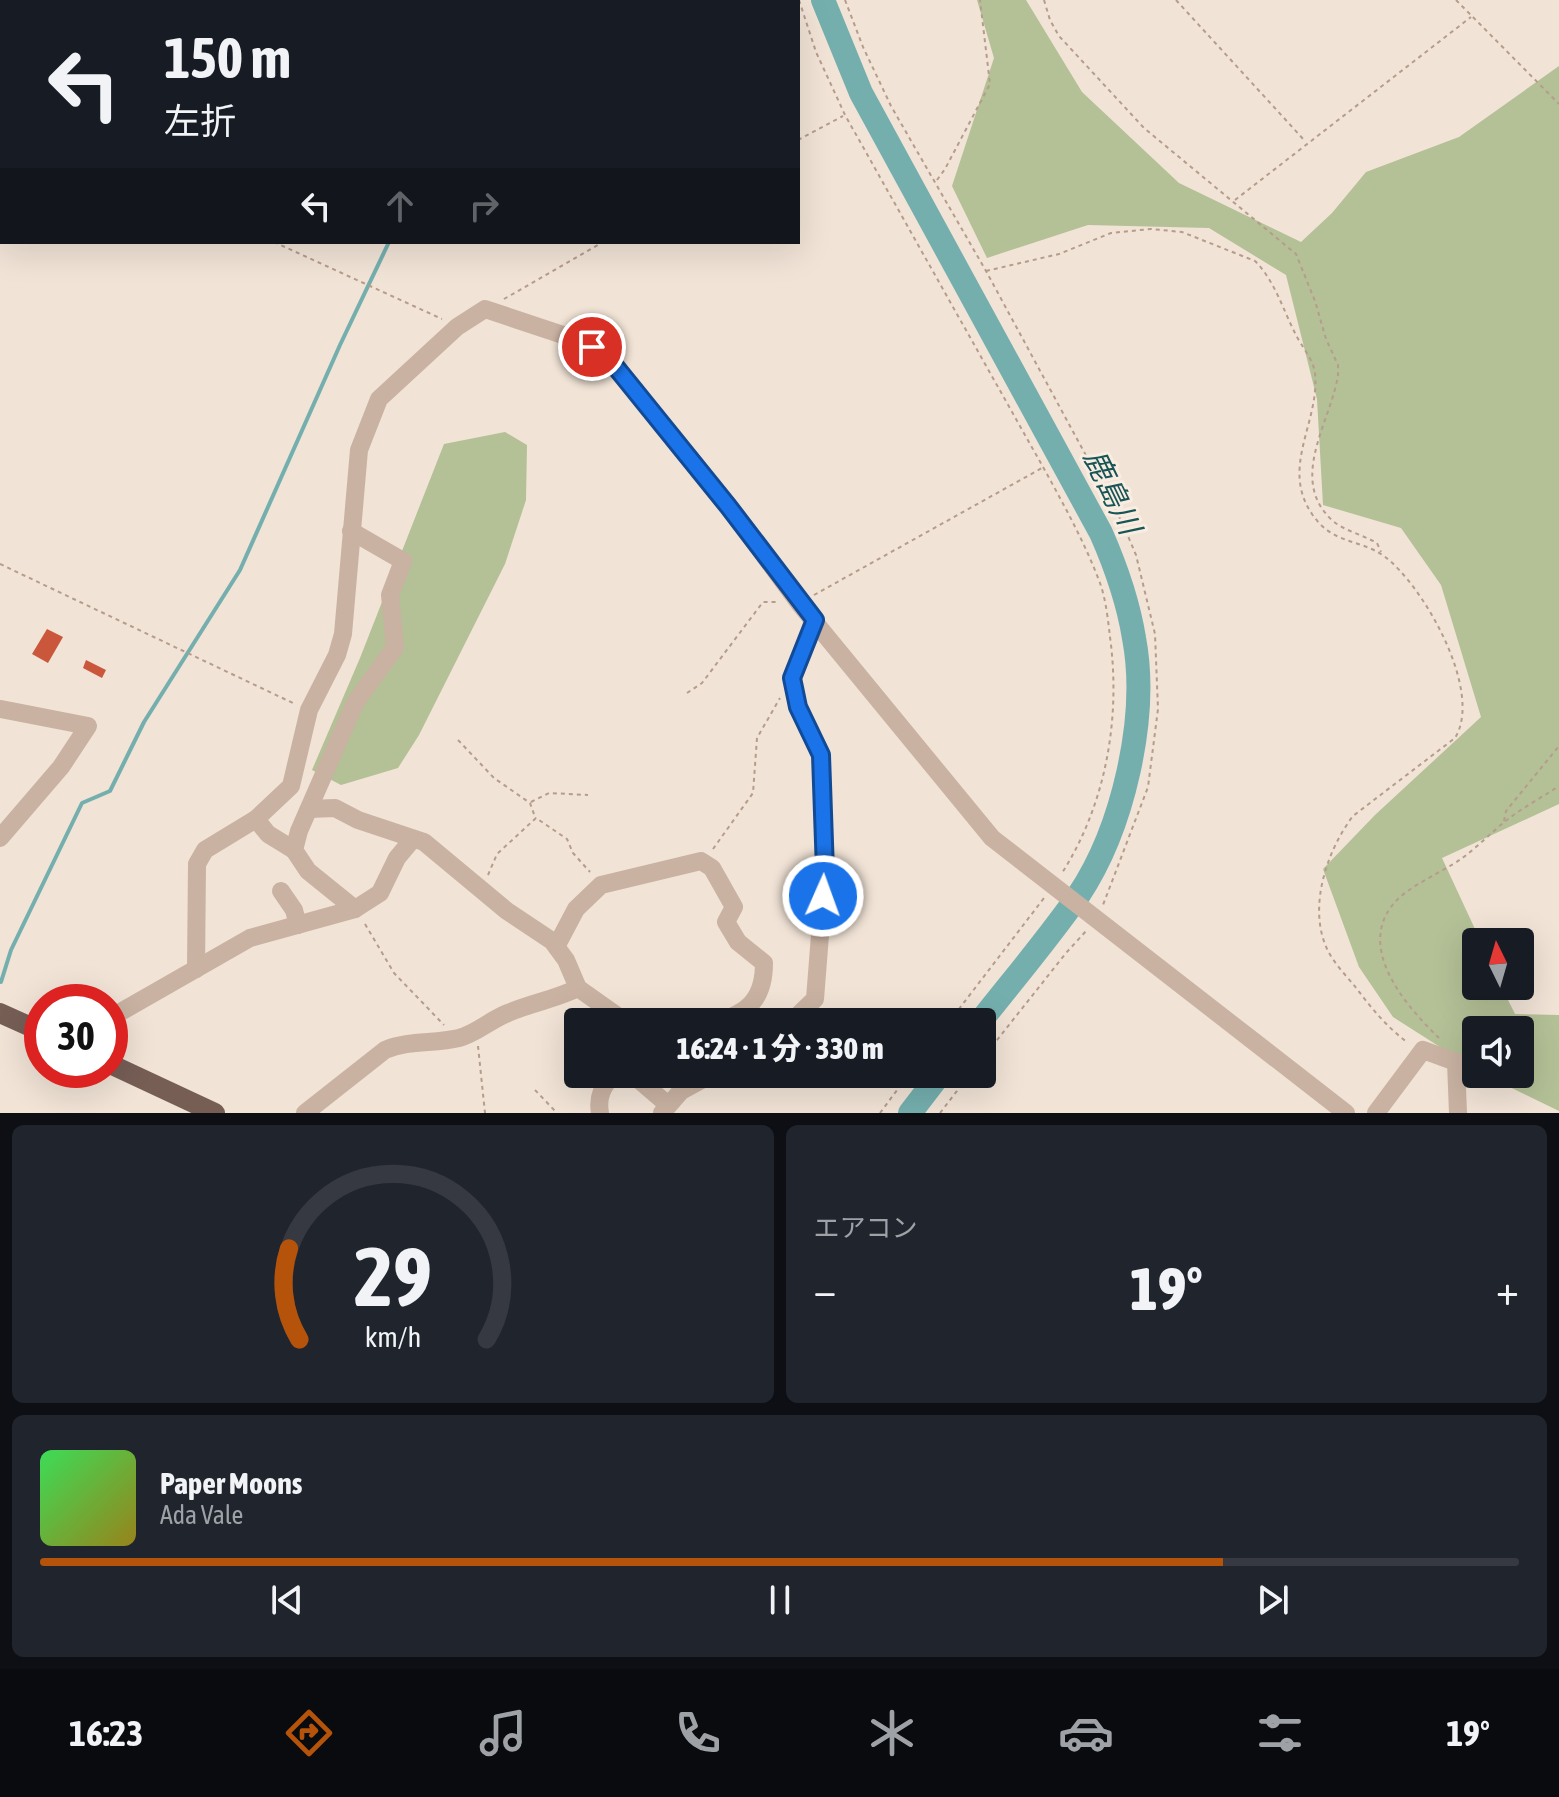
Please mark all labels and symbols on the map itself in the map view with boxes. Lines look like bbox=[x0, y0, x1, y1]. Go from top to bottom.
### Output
pin bbox=[558, 313, 626, 381]
water label: 鹿島川 bbox=[1078, 444, 1149, 542]
position arrow bbox=[781, 854, 865, 938]
north arrow bbox=[1462, 928, 1534, 1000]
speed limit sign: 30 bbox=[24, 984, 128, 1088]

